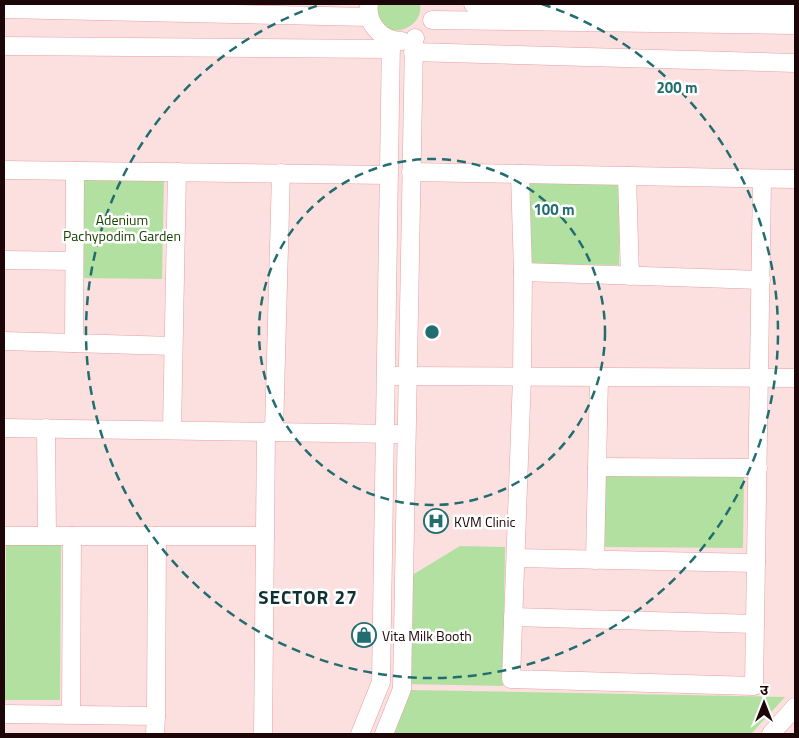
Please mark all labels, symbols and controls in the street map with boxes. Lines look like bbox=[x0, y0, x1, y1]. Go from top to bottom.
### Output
text: 200 m bbox=[656, 76, 698, 99]
text: 100 m bbox=[533, 198, 575, 221]
park label: Adenium Pachypodim Garden bbox=[63, 209, 181, 246]
centre of rings bbox=[423, 323, 441, 341]
hospital icon: KVM Clinic bbox=[423, 508, 449, 534]
place label: KVM Clinic bbox=[454, 511, 516, 532]
district label: SECTOR 27 bbox=[258, 582, 358, 611]
shop icon: Vita Milk Booth bbox=[351, 622, 377, 648]
place label: Vita Milk Booth bbox=[382, 625, 472, 646]
north arrow bbox=[739, 678, 789, 728]
text: उ bbox=[760, 679, 769, 700]

